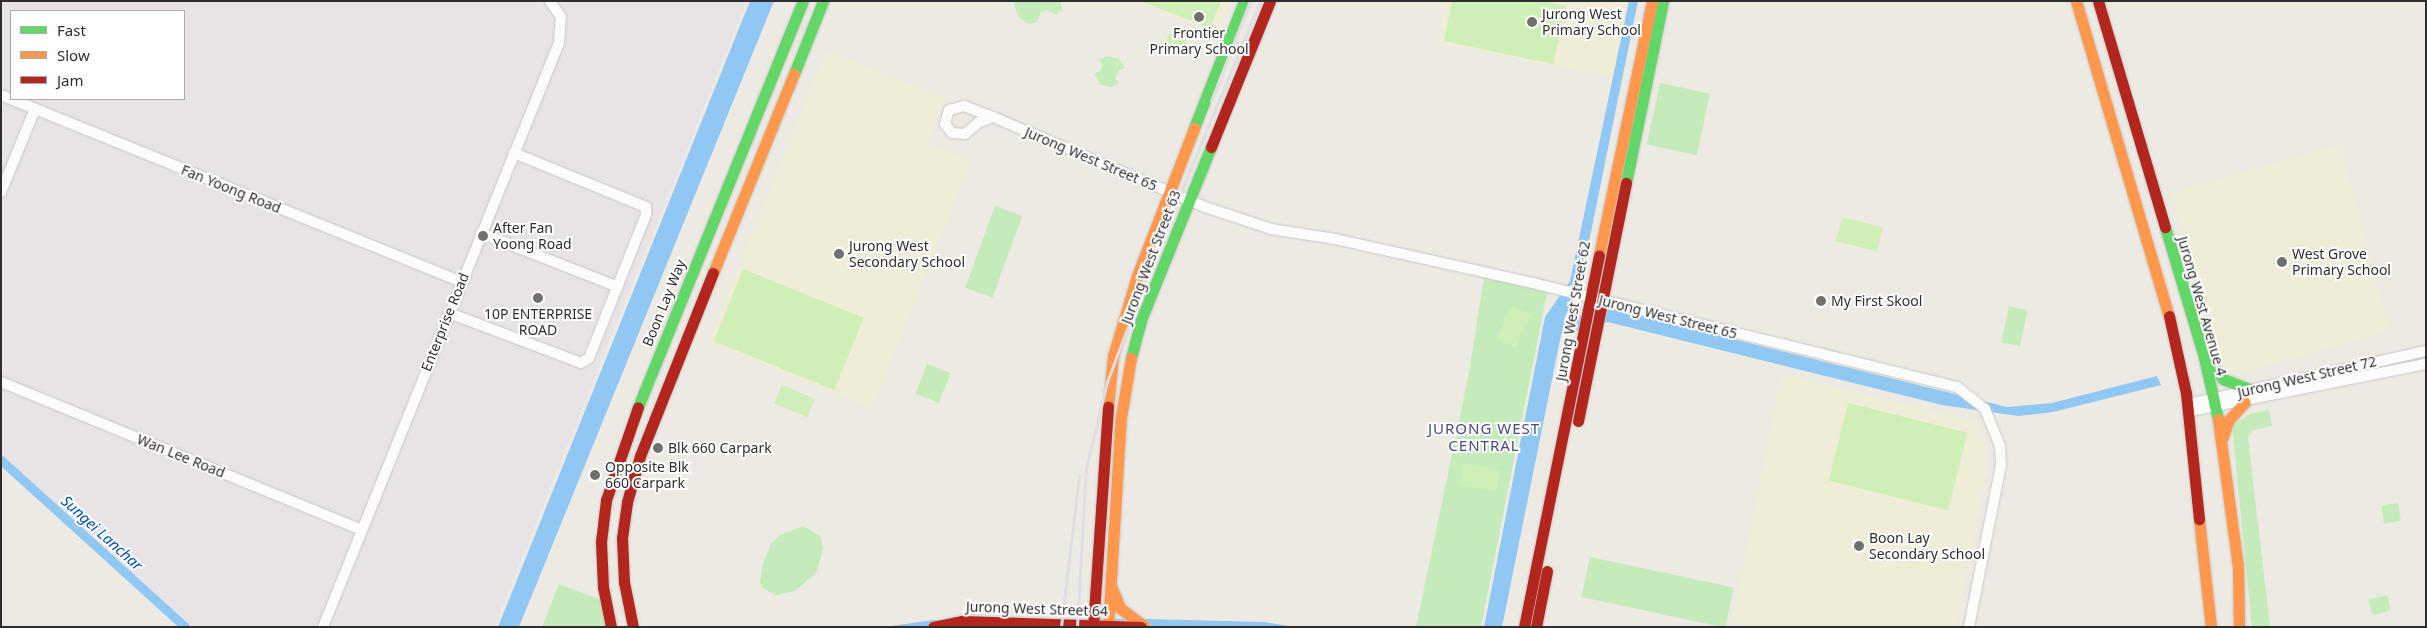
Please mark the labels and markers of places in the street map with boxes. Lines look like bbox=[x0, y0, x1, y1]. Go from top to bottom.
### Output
place label: Jurong West Primary School bbox=[1542, 6, 1641, 38]
marker: Frontier Primary School bbox=[1193, 11, 1205, 23]
marker: Jurong West Primary School bbox=[1526, 16, 1538, 28]
place label: Frontier Primary School bbox=[1150, 25, 1248, 58]
place label: After Fan Yoong Road bbox=[493, 220, 572, 252]
marker: After Fan Yoong Road bbox=[477, 230, 489, 242]
place label: Jurong West Secondary School bbox=[849, 238, 965, 270]
place label: West Grove Primary School bbox=[2292, 246, 2391, 278]
marker: Jurong West Secondary School bbox=[833, 248, 845, 260]
marker: West Grove Primary School bbox=[2276, 256, 2288, 268]
marker: 10P ENTERPRISE ROAD bbox=[532, 292, 544, 304]
place label: My First Skool bbox=[1831, 293, 1922, 309]
marker: My First Skool bbox=[1815, 295, 1827, 307]
place label: 10P ENTERPRISE ROAD bbox=[484, 306, 592, 338]
place label: Blk 660 Carpark bbox=[668, 440, 772, 456]
marker: Blk 660 Carpark bbox=[652, 442, 664, 454]
place label: Opposite Blk 660 Carpark bbox=[605, 459, 689, 492]
marker: Opposite Blk 660 Carpark bbox=[589, 469, 601, 481]
place label: Boon Lay Secondary School bbox=[1869, 530, 1985, 562]
marker: Boon Lay Secondary School bbox=[1853, 540, 1865, 552]

